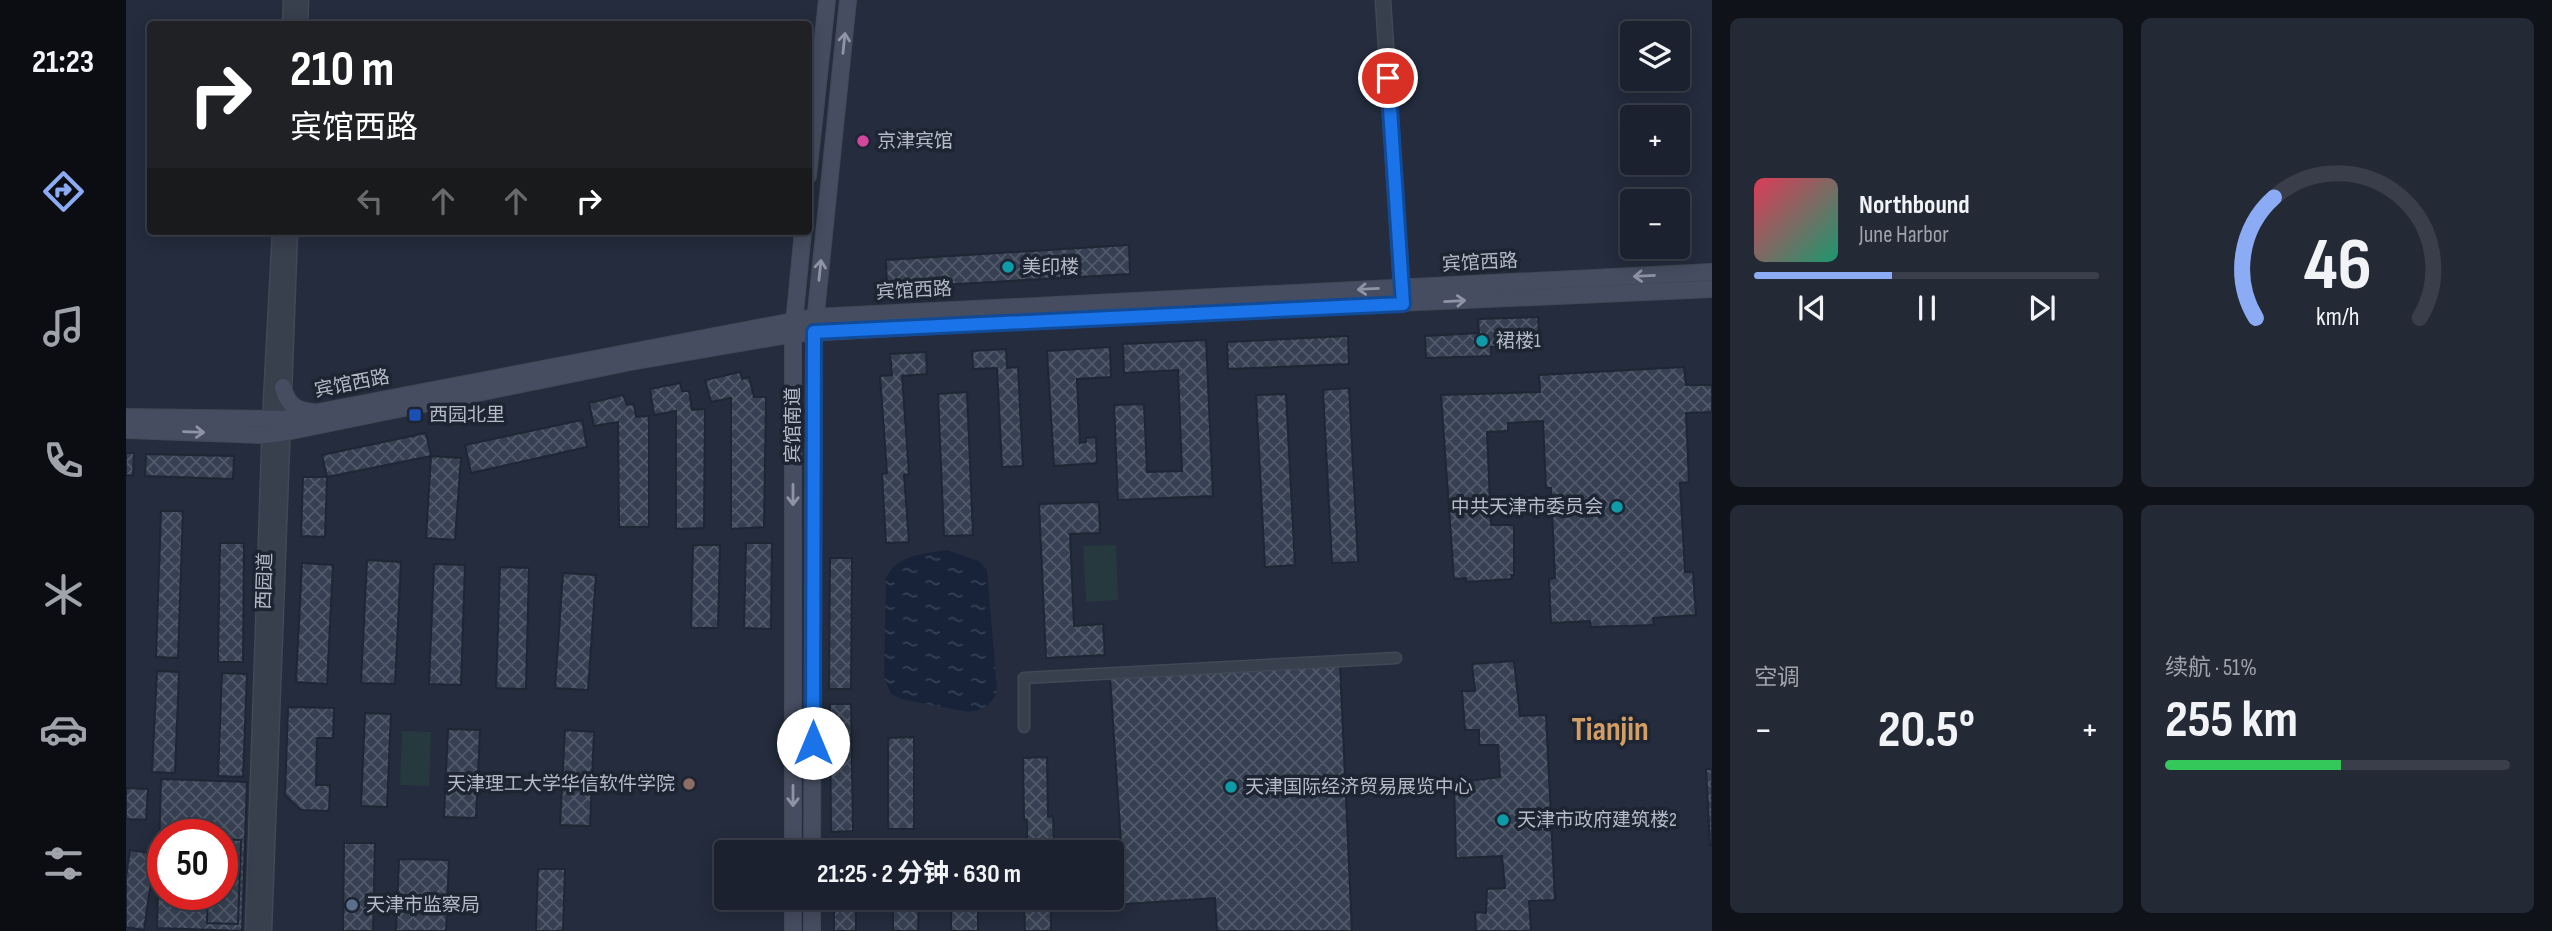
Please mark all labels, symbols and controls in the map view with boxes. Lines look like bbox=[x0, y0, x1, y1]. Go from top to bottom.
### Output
map controls bbox=[1620, 21, 1690, 259]
button: layers bbox=[1620, 21, 1690, 91]
one-way arrow bbox=[837, 33, 850, 55]
text: 210 m bbox=[290, 41, 394, 100]
text: 21:23 bbox=[32, 43, 94, 82]
pin bbox=[1358, 48, 1418, 108]
icon: right bbox=[175, 49, 266, 140]
icon: arrive bbox=[1369, 59, 1407, 97]
button: + bbox=[1620, 105, 1690, 175]
text: 宾馆西路 bbox=[290, 109, 418, 148]
place label: 京津宾馆 bbox=[877, 130, 953, 153]
marker: 京津宾馆 bbox=[855, 133, 871, 149]
icon: directions bbox=[39, 167, 88, 216]
icon: left bbox=[351, 182, 389, 220]
icon: ahead bbox=[424, 182, 462, 220]
icon: ahead bbox=[497, 182, 535, 220]
icon: right bbox=[570, 182, 608, 220]
button: − bbox=[1620, 189, 1690, 259]
text: Northbound bbox=[1859, 190, 1970, 221]
text: June Harbor bbox=[1859, 221, 1949, 249]
text: 46 bbox=[2303, 223, 2372, 311]
street label: 宾馆西路 bbox=[1441, 250, 1519, 276]
place label: 美印楼 bbox=[1022, 256, 1079, 279]
one-way arrow bbox=[814, 259, 827, 282]
marker: 美印楼 bbox=[1000, 259, 1016, 275]
one-way arrow bbox=[1633, 269, 1656, 282]
street label: 宾馆西路 bbox=[875, 278, 953, 304]
one-way arrow bbox=[1356, 283, 1379, 296]
icon: previous bbox=[1793, 289, 1831, 327]
icon: pause bbox=[1908, 289, 1946, 327]
icon: next bbox=[2023, 289, 2061, 327]
one-way arrow bbox=[1443, 295, 1466, 308]
icon: music bbox=[39, 302, 88, 351]
text: km/h bbox=[2316, 302, 2359, 333]
place label: 裙楼1 bbox=[1496, 330, 1541, 353]
marker: 裙楼1 bbox=[1474, 333, 1490, 349]
street label: 宾馆西路 bbox=[312, 365, 392, 403]
street label: 宾馆南道 bbox=[782, 387, 805, 463]
place label: 西园北里 bbox=[429, 404, 505, 427]
marker: 西园北里 bbox=[407, 407, 423, 423]
one-way arrow bbox=[182, 426, 205, 439]
icon: phone bbox=[39, 436, 88, 485]
one-way arrow bbox=[786, 483, 800, 506]
place label: 中共天津市委员会 bbox=[1451, 496, 1603, 519]
marker: 中共天津市委员会 bbox=[1609, 499, 1625, 515]
street label: 西园道 bbox=[253, 552, 277, 610]
icon: climate bbox=[39, 570, 88, 619]
text: 续航 · 51% bbox=[2165, 654, 2257, 682]
text: 空调 bbox=[1754, 664, 1800, 692]
text: 255 km bbox=[2165, 689, 2298, 752]
text: 20.5° bbox=[1878, 699, 1975, 762]
icon: car bbox=[39, 705, 88, 754]
position arrow bbox=[776, 706, 850, 780]
text: − bbox=[1754, 708, 1773, 753]
text: + bbox=[2080, 708, 2099, 753]
district label: Tianjin bbox=[1571, 710, 1649, 750]
place label: 天津理工大学华信软件学院 bbox=[447, 773, 675, 796]
marker: 天津理工大学华信软件学院 bbox=[681, 776, 697, 792]
place label: 天津国际经济贸易展览中心 bbox=[1245, 776, 1473, 799]
marker: 天津国际经济贸易展览中心 bbox=[1223, 779, 1239, 795]
one-way arrow bbox=[786, 784, 800, 807]
place label: 天津市政府建筑楼2 bbox=[1517, 809, 1677, 832]
marker: 天津市政府建筑楼2 bbox=[1495, 812, 1511, 828]
speed limit sign: 50 bbox=[147, 819, 238, 910]
icon: filters bbox=[39, 839, 88, 888]
text: 21:25 · 2 分钟 · 630 m bbox=[817, 859, 1021, 890]
place label: 天津市监察局 bbox=[366, 894, 480, 917]
marker: 天津市监察局 bbox=[344, 897, 360, 913]

